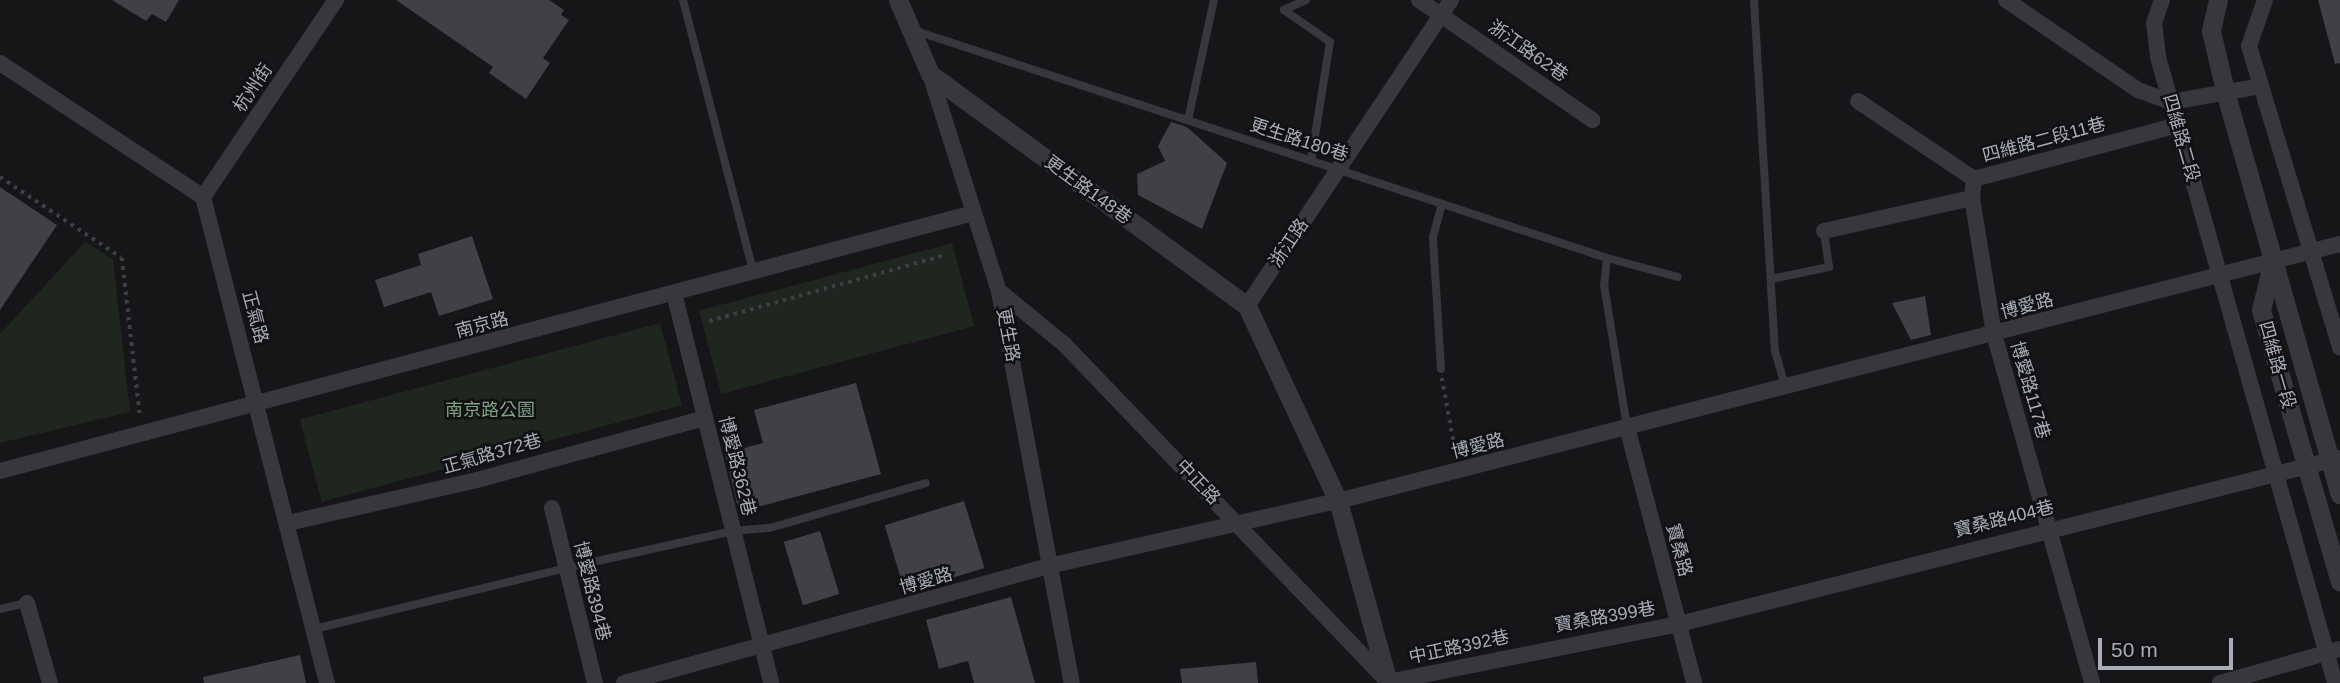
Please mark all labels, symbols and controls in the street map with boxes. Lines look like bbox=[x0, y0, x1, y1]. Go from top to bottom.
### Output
street label: 浙江路62巷 bbox=[1484, 16, 1572, 86]
street label: 杭州街 bbox=[229, 60, 277, 116]
street label: 四維路二段 bbox=[2158, 92, 2204, 184]
street label: 四維路二段11巷 bbox=[1980, 113, 2108, 167]
street label: 更生路180巷 bbox=[1247, 114, 1351, 166]
street label: 更生路148巷 bbox=[1040, 151, 1136, 229]
street label: 浙江路 bbox=[1265, 215, 1313, 271]
street label: 正氣路 bbox=[238, 288, 272, 346]
street label: 博愛路 bbox=[1998, 289, 2056, 323]
street label: 更生路 bbox=[992, 306, 1024, 364]
street label: 南京路 bbox=[453, 308, 511, 342]
street label: 四維路一段 bbox=[2254, 319, 2300, 411]
street label: 博愛路117巷 bbox=[2006, 339, 2054, 441]
park label: 南京路公園 bbox=[445, 399, 535, 421]
street label: 博愛路362巷 bbox=[714, 414, 760, 518]
street label: 博愛路 bbox=[1449, 429, 1507, 463]
street label: 正氣路372巷 bbox=[440, 430, 544, 478]
street label: 中正路 bbox=[1171, 455, 1225, 509]
street label: 寶桑路404巷 bbox=[1952, 496, 2056, 542]
street label: 寶桑路 bbox=[1662, 521, 1696, 579]
street label: 博愛路394巷 bbox=[569, 539, 615, 643]
street label: 博愛路 bbox=[897, 563, 955, 599]
street label: 寶桑路399巷 bbox=[1553, 598, 1657, 636]
scale bar bbox=[2102, 624, 2237, 668]
street label: 中正路392巷 bbox=[1407, 626, 1511, 668]
text: 50 m bbox=[2111, 638, 2158, 661]

